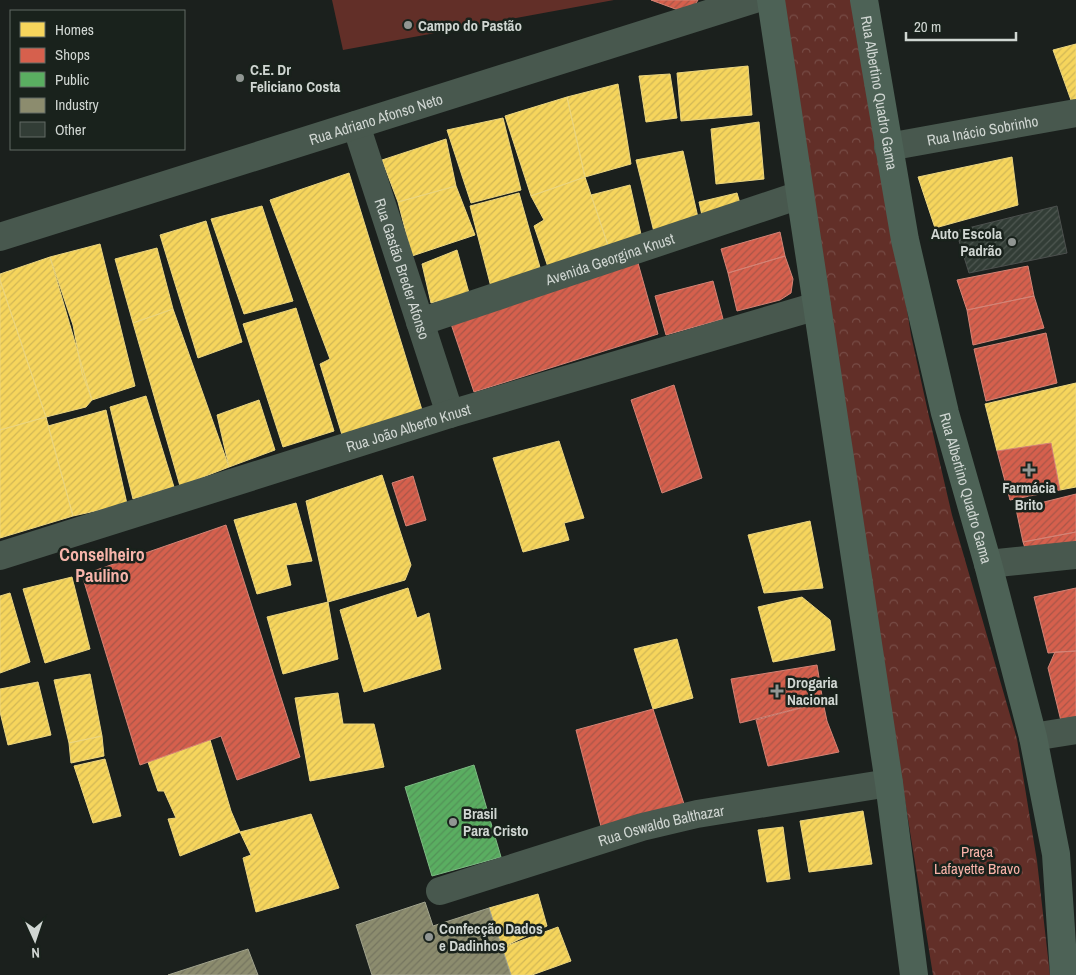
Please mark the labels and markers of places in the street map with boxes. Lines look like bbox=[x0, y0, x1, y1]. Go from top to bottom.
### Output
place label: Campo do Pastão bbox=[418, 15, 522, 36]
marker: Campo do Pastão bbox=[402, 19, 414, 31]
place label: C.E. Dr Feliciano Costa bbox=[250, 59, 340, 97]
marker: C.E. Dr Feliciano Costa bbox=[234, 72, 246, 84]
place label: Auto Escola Padrão bbox=[931, 223, 1002, 261]
marker: Auto Escola Padrão bbox=[1006, 236, 1018, 248]
marker: Farmácia Brito bbox=[1023, 464, 1035, 476]
place label: Farmácia Brito bbox=[1002, 477, 1056, 515]
place label: Drogaria Nacional bbox=[787, 672, 838, 710]
marker: Drogaria Nacional bbox=[771, 685, 783, 697]
place label: Brasil Para Cristo bbox=[463, 803, 529, 841]
marker: Brasil Para Cristo bbox=[447, 816, 459, 828]
place label: Confecção Dados e Dadinhos bbox=[439, 918, 543, 956]
marker: Confecção Dados e Dadinhos bbox=[423, 931, 435, 943]

